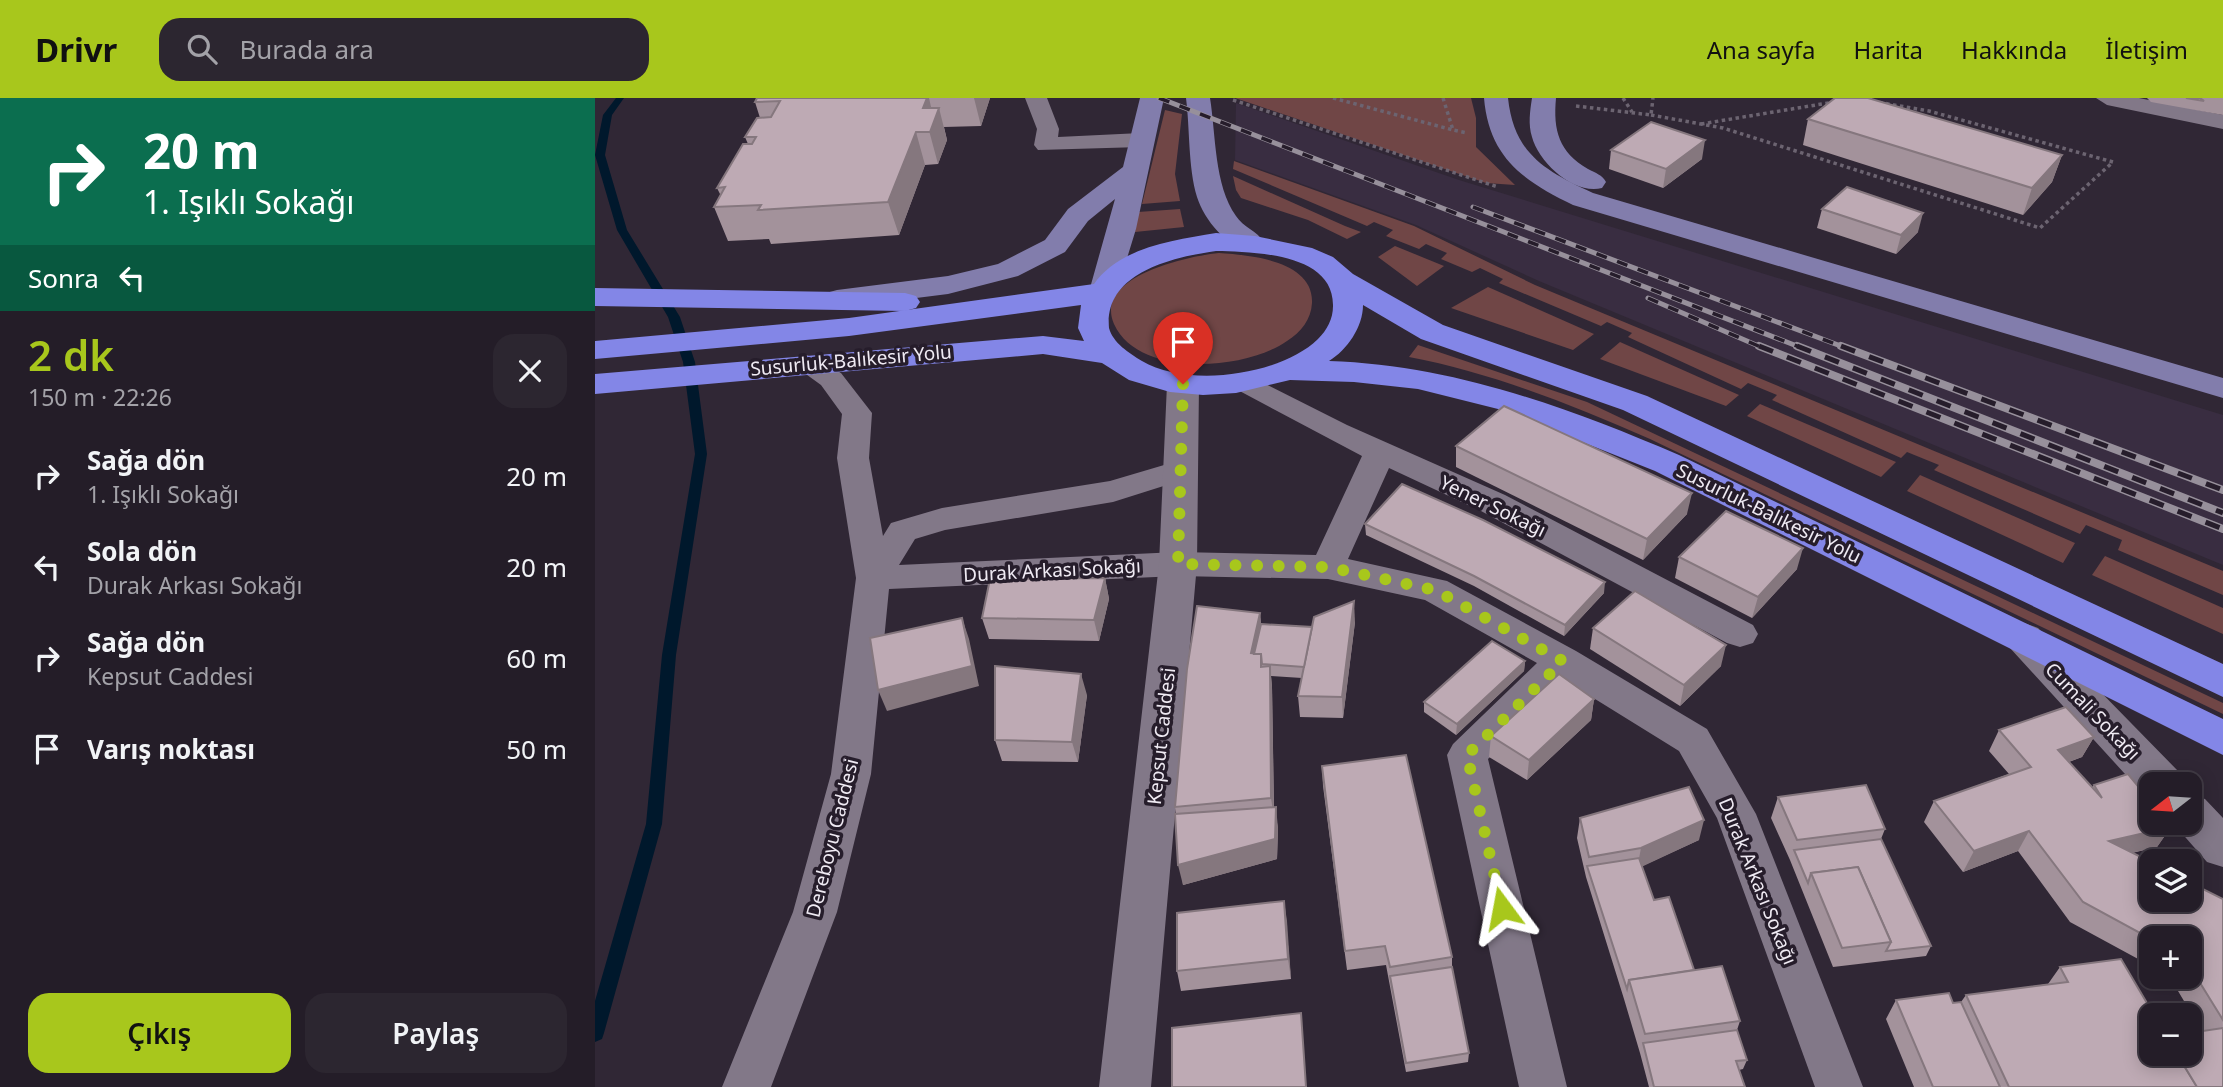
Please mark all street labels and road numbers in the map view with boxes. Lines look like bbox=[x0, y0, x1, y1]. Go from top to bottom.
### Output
street label: Susurluk-Balıkesir Yolu bbox=[749, 338, 953, 382]
street label: Susurluk-Balıkesir Yolu bbox=[1672, 457, 1866, 569]
street label: Yener Sokağı bbox=[1436, 469, 1550, 543]
street label: Durak Arkası Sokağı bbox=[962, 552, 1142, 588]
street label: Cumali Sokağı bbox=[2040, 657, 2146, 765]
street label: Kepsut Caddesi bbox=[1141, 666, 1181, 806]
street label: Dereboyu Caddesi bbox=[800, 756, 864, 920]
street label: Durak Arkası Sokağı bbox=[1713, 794, 1803, 968]

